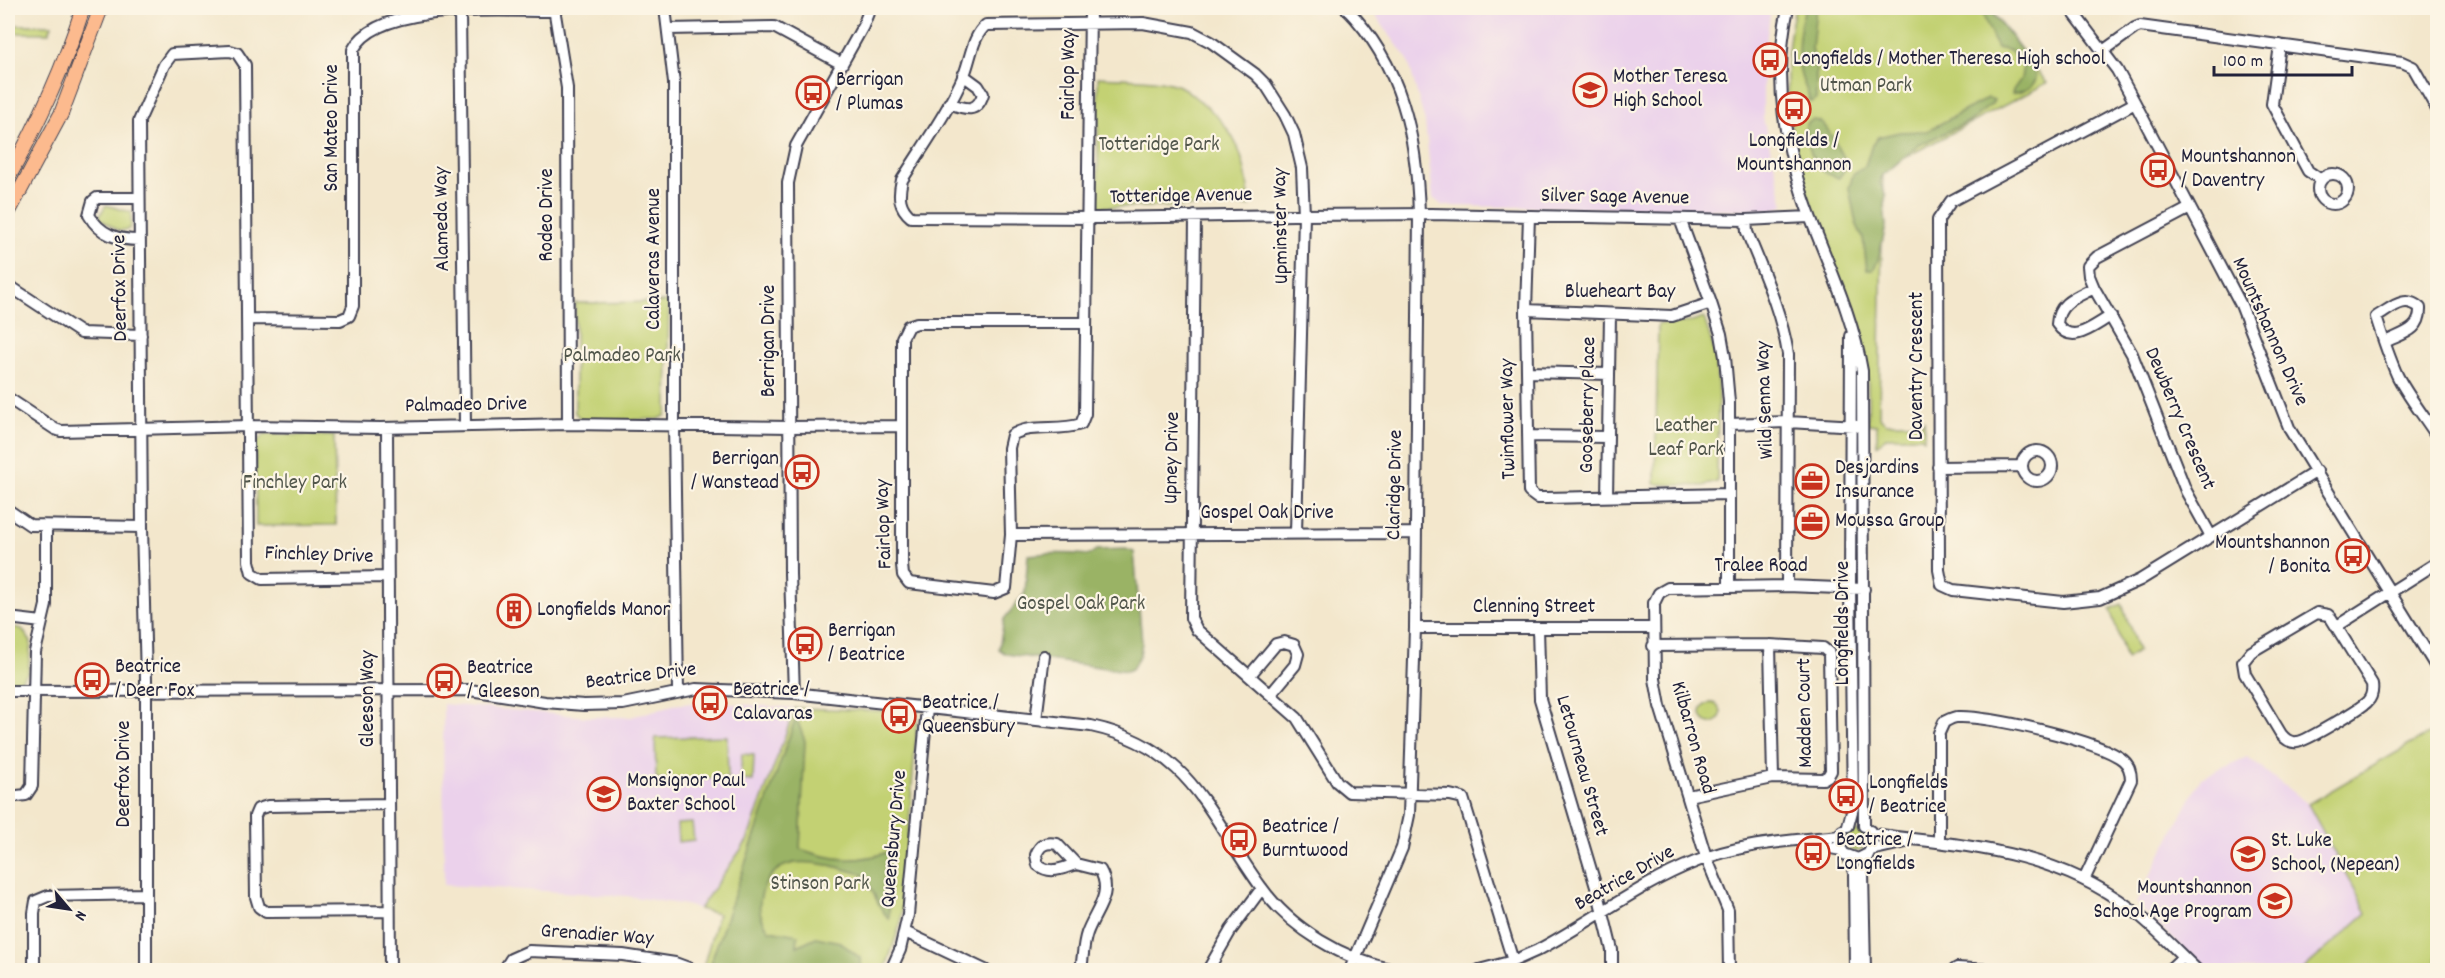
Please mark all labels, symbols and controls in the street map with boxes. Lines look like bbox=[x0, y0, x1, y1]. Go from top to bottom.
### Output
street label: Fairlop Way bbox=[1055, 29, 1085, 120]
scale bar bbox=[2214, 39, 2352, 77]
bus stop icon: Longfields / Mother Theresa High school bbox=[1752, 42, 1788, 78]
place label: Longfields / Mother Theresa High school bbox=[1793, 45, 2106, 75]
text: 100 m bbox=[2223, 50, 2263, 75]
place label: Mother Teresa High School bbox=[1613, 63, 1728, 117]
street label: San Mateo Drive bbox=[318, 64, 348, 192]
place label: Berrigan / Plumas bbox=[836, 66, 904, 120]
school or university icon: Mother Teresa High School bbox=[1572, 72, 1608, 108]
park label: Utman Park bbox=[1820, 72, 1912, 102]
bus stop icon: Berrigan / Plumas bbox=[795, 75, 831, 111]
bus stop icon: Longfields / Mountshannon bbox=[1776, 91, 1812, 127]
place label: Longfields / Mountshannon bbox=[1737, 127, 1851, 181]
park label: Totteridge Park bbox=[1098, 131, 1220, 161]
place label: Mountshannon / Daventry bbox=[2181, 143, 2296, 197]
bus stop icon: Mountshannon / Daventry bbox=[2140, 152, 2176, 188]
street label: Alameda Way bbox=[427, 166, 459, 272]
street label: Upminster Way bbox=[1266, 167, 1298, 285]
street label: Rodeo Drive bbox=[533, 168, 563, 262]
street label: Totteridge Avenue bbox=[1109, 181, 1253, 213]
street label: Silver Sage Avenue bbox=[1540, 182, 1690, 214]
street label: Calaveras Avenue bbox=[640, 188, 670, 330]
street label: Deerfox Drive bbox=[105, 234, 137, 342]
street label: Mountshannon Drive bbox=[2223, 253, 2315, 411]
street label: Blueheart Bay bbox=[1565, 278, 1676, 308]
street label: Berrigan Drive bbox=[755, 285, 785, 397]
street label: Daventry Crescent bbox=[1903, 291, 1933, 440]
street label: Gooseberry Place bbox=[1573, 336, 1605, 474]
street label: Wild Senna Way bbox=[1749, 340, 1783, 460]
park label: Palmadeo Park bbox=[563, 342, 681, 372]
street label: Dewberry Crescent bbox=[2135, 343, 2223, 495]
street label: Twinflower Way bbox=[1493, 358, 1525, 480]
street label: Palmadeo Drive bbox=[405, 390, 527, 422]
street label: Upney Drive bbox=[1157, 411, 1189, 505]
park label: Leather Leaf Park bbox=[1648, 412, 1724, 466]
street label: Claridge Drive bbox=[1380, 430, 1412, 540]
place label: Berrigan / Wanstead bbox=[691, 445, 779, 499]
bus stop icon: Berrigan / Wanstead bbox=[784, 454, 820, 490]
place label: Desjardins Insurance bbox=[1835, 454, 1919, 508]
office icon: Desjardins Insurance bbox=[1794, 463, 1830, 499]
park label: Finchley Park bbox=[243, 469, 347, 499]
street label: Fairlop Way bbox=[868, 478, 902, 570]
street label: Gospel Oak Drive bbox=[1200, 499, 1334, 529]
office icon: Moussa Group bbox=[1794, 504, 1830, 540]
place label: Moussa Group bbox=[1835, 507, 1945, 537]
place label: Mountshannon / Bonita bbox=[2215, 529, 2331, 583]
bus stop icon: Mountshannon / Bonita bbox=[2335, 538, 2371, 574]
street label: Finchley Drive bbox=[264, 539, 374, 573]
street label: Tralee Road bbox=[1714, 552, 1808, 582]
street label: Longfields Drive bbox=[1829, 561, 1859, 685]
park label: Gospel Oak Park bbox=[1017, 590, 1145, 620]
building icon: Longfields Manor bbox=[496, 593, 532, 629]
street label: Clenning Street bbox=[1473, 593, 1596, 623]
place label: Longfields Manor bbox=[537, 596, 670, 626]
place label: Berrigan / Beatrice bbox=[828, 617, 905, 671]
bus stop icon: Berrigan / Beatrice bbox=[787, 626, 823, 662]
street label: Gleeson Way bbox=[354, 650, 384, 748]
place label: Beatrice / Deer Fox bbox=[115, 653, 194, 707]
place label: Beatrice / Gleeson bbox=[467, 654, 540, 708]
street label: Beatrice Drive bbox=[584, 655, 698, 699]
street label: Madden Court bbox=[1790, 658, 1822, 768]
bus stop icon: Beatrice / Deer Fox bbox=[74, 662, 110, 698]
bus stop icon: Beatrice / Gleeson bbox=[426, 663, 462, 699]
place label: Beatrice / Calavaras bbox=[733, 676, 813, 730]
street label: Kilbarron Road bbox=[1662, 678, 1722, 798]
bus stop icon: Beatrice / Calavaras bbox=[692, 685, 728, 721]
place label: Beatrice / Queensbury bbox=[922, 689, 1015, 743]
street label: Letourneau Street bbox=[1547, 692, 1616, 840]
bus stop icon: Beatrice / Queensbury bbox=[881, 698, 917, 734]
street label: Deerfox Drive bbox=[110, 721, 140, 827]
place label: Monsignor Paul Baxter School bbox=[627, 767, 745, 821]
street label: Queensbury Drive bbox=[874, 769, 916, 909]
place label: Longfields / Beatrice bbox=[1869, 769, 1948, 823]
school or university icon: Monsignor Paul Baxter School bbox=[586, 776, 622, 812]
bus stop icon: Longfields / Beatrice bbox=[1828, 778, 1864, 814]
place label: Beatrice / Burntwood bbox=[1262, 813, 1348, 867]
bus stop icon: Beatrice / Burntwood bbox=[1221, 822, 1257, 858]
place label: Beatrice / Longfields bbox=[1836, 826, 1915, 880]
place label: St. Luke School, (Nepean) bbox=[2271, 827, 2399, 881]
bus stop icon: Beatrice / Longfields bbox=[1795, 835, 1831, 871]
school or university icon: St. Luke School, (Nepean) bbox=[2230, 836, 2266, 872]
street label: Beatrice Drive bbox=[1569, 838, 1681, 920]
park label: Stinson Park bbox=[770, 870, 870, 900]
place label: Mountshannon School Age Program bbox=[2094, 874, 2252, 928]
north arrow bbox=[39, 879, 99, 939]
school or university icon: Mountshannon School Age Program bbox=[2257, 883, 2293, 919]
text: N bbox=[68, 906, 92, 924]
street label: Grenadier Way bbox=[540, 917, 655, 955]

